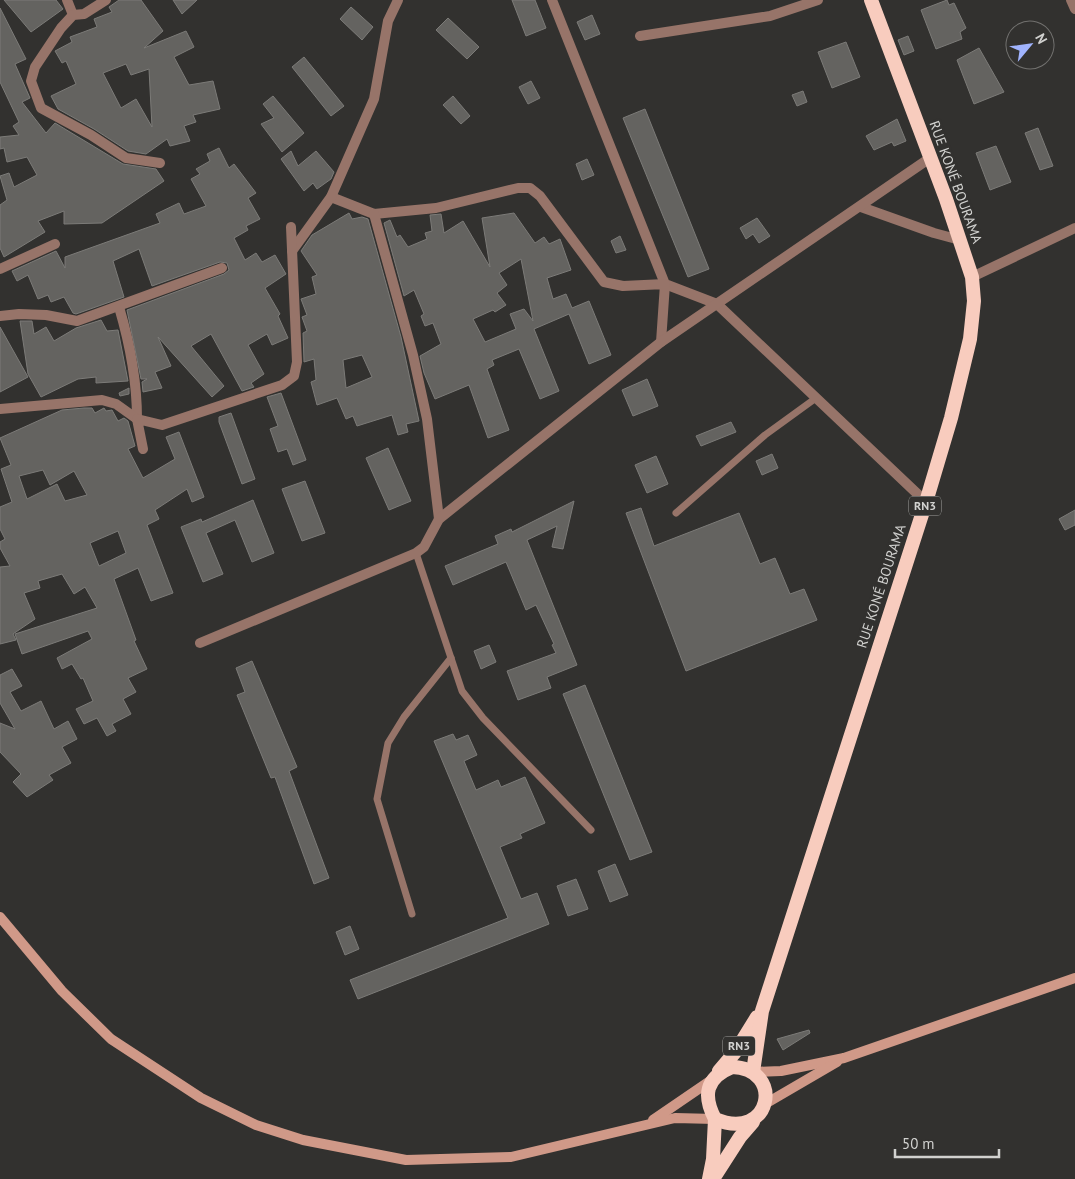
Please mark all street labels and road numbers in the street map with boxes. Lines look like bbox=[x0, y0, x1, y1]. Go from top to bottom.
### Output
street label: RUE KONÉ BOURAMA bbox=[925, 118, 987, 246]
road number: RN3 bbox=[909, 496, 941, 516]
street label: RUE KONÉ BOURAMA bbox=[852, 521, 910, 650]
road number: RN3 bbox=[723, 1036, 755, 1056]

